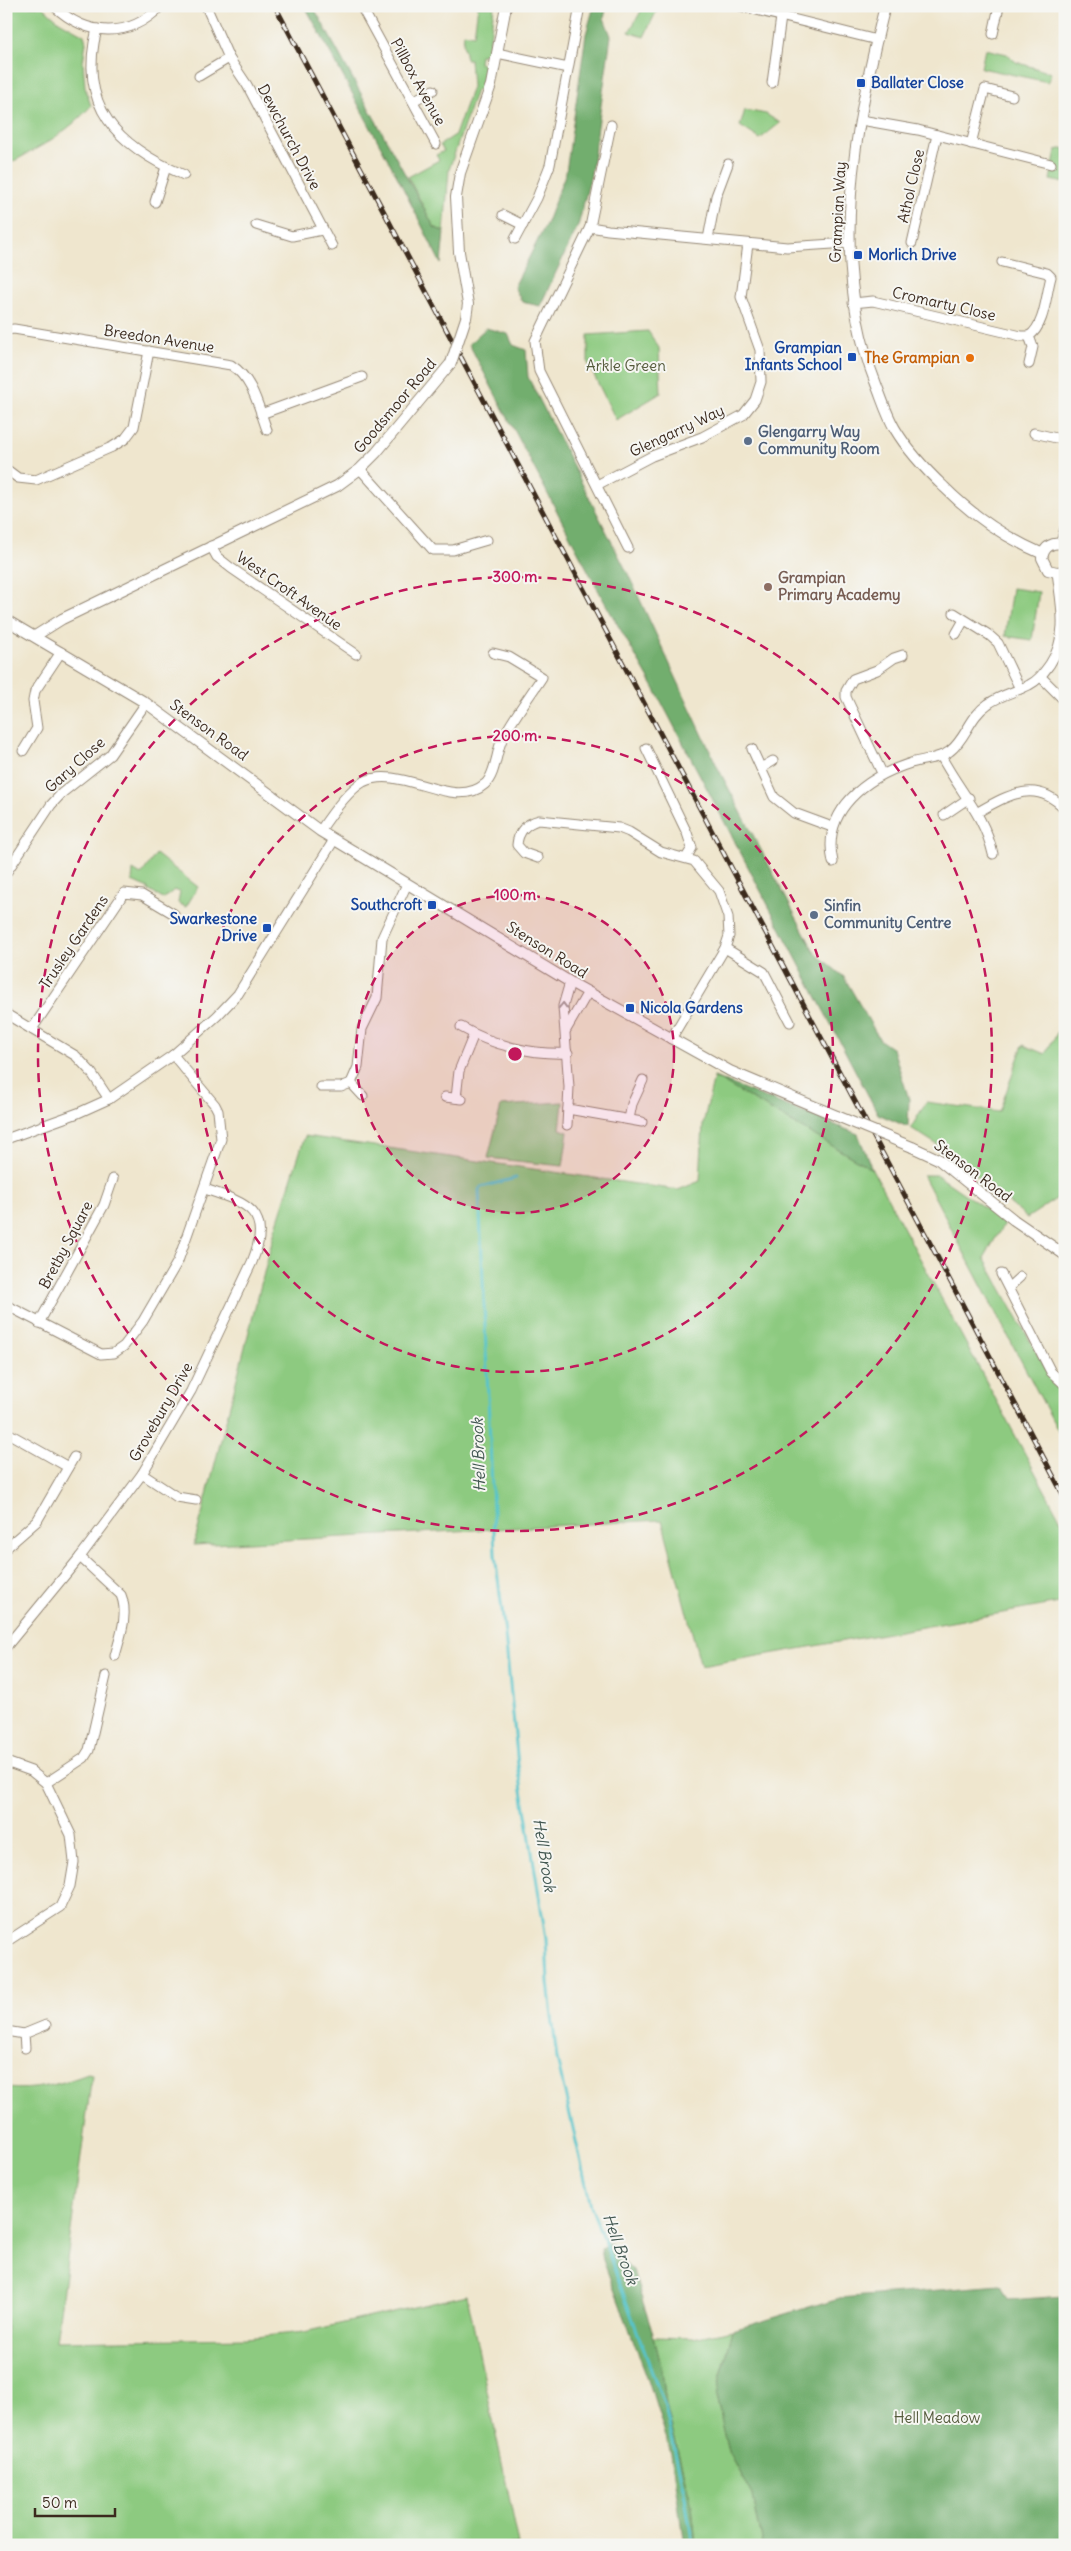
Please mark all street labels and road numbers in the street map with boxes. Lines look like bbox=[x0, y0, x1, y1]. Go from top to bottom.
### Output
street label: Pillbox Avenue bbox=[387, 35, 450, 129]
street label: Dewchurch Drive bbox=[254, 81, 325, 193]
street label: Athol Close bbox=[893, 147, 928, 225]
street label: Grampian Way bbox=[825, 161, 850, 263]
street label: Cromarty Close bbox=[890, 282, 998, 325]
street label: Breedon Avenue bbox=[103, 320, 216, 357]
street label: Goodsmoor Road bbox=[349, 354, 440, 457]
street label: Glengarry Way bbox=[626, 400, 727, 461]
street label: West Croft Avenue bbox=[233, 547, 346, 634]
street label: Stenson Road bbox=[166, 695, 252, 765]
street label: Gary Close bbox=[41, 733, 109, 797]
street label: Trusley Gardens bbox=[35, 891, 112, 993]
street label: Stenson Road bbox=[503, 917, 592, 982]
street label: Stenson Road bbox=[931, 1135, 1016, 1206]
street label: Bretby Square bbox=[34, 1198, 97, 1292]
street label: Grovebury Drive bbox=[125, 1359, 197, 1465]

